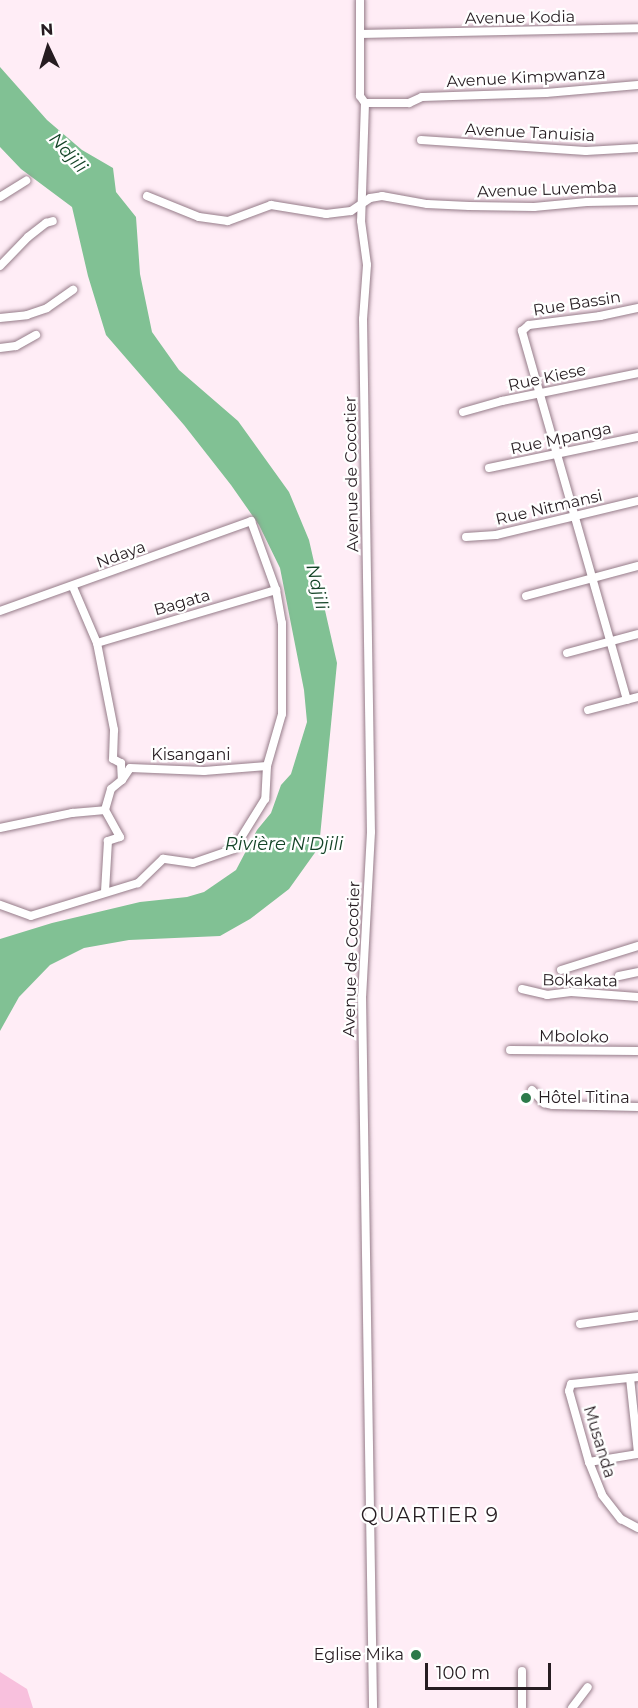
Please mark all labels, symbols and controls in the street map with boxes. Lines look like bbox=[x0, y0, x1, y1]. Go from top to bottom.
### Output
street label: Avenue Kodia bbox=[465, 7, 575, 29]
north arrow bbox=[18, 18, 78, 78]
text: N bbox=[40, 20, 54, 39]
street label: Avenue Kimpwanza bbox=[446, 64, 606, 92]
street label: Avenue Tanuisia bbox=[465, 120, 595, 146]
water label: Ndjili bbox=[44, 129, 92, 177]
street label: Avenue Luvemba bbox=[477, 178, 617, 202]
street label: Rue Bassin bbox=[532, 288, 622, 320]
street label: Rue Kiese bbox=[506, 360, 588, 396]
street label: Avenue de Cocotier bbox=[341, 396, 363, 552]
street label: Rue Mpanga bbox=[509, 419, 613, 459]
street label: Rue Nitmansi bbox=[494, 486, 604, 530]
street label: Ndaya bbox=[94, 537, 148, 573]
water label: Ndjili bbox=[301, 562, 333, 612]
street label: Bagata bbox=[152, 586, 212, 620]
street label: Kisangani bbox=[151, 745, 231, 765]
water label: Rivière N'Djili bbox=[225, 833, 343, 855]
street label: Avenue de Cocotier bbox=[340, 881, 364, 1037]
street label: Bokakata bbox=[542, 971, 618, 991]
street label: Mboloko bbox=[539, 1027, 609, 1047]
place label: Hôtel Titina bbox=[538, 1088, 630, 1108]
marker: Hôtel Titina bbox=[519, 1091, 533, 1105]
street label: Musanda bbox=[579, 1404, 619, 1480]
district label: QUARTIER 9 bbox=[361, 1503, 499, 1527]
place label: Eglise Mika bbox=[314, 1645, 404, 1665]
marker: Eglise Mika bbox=[409, 1648, 423, 1662]
scale bar bbox=[428, 1651, 554, 1689]
text: 100 m bbox=[436, 1662, 490, 1684]

